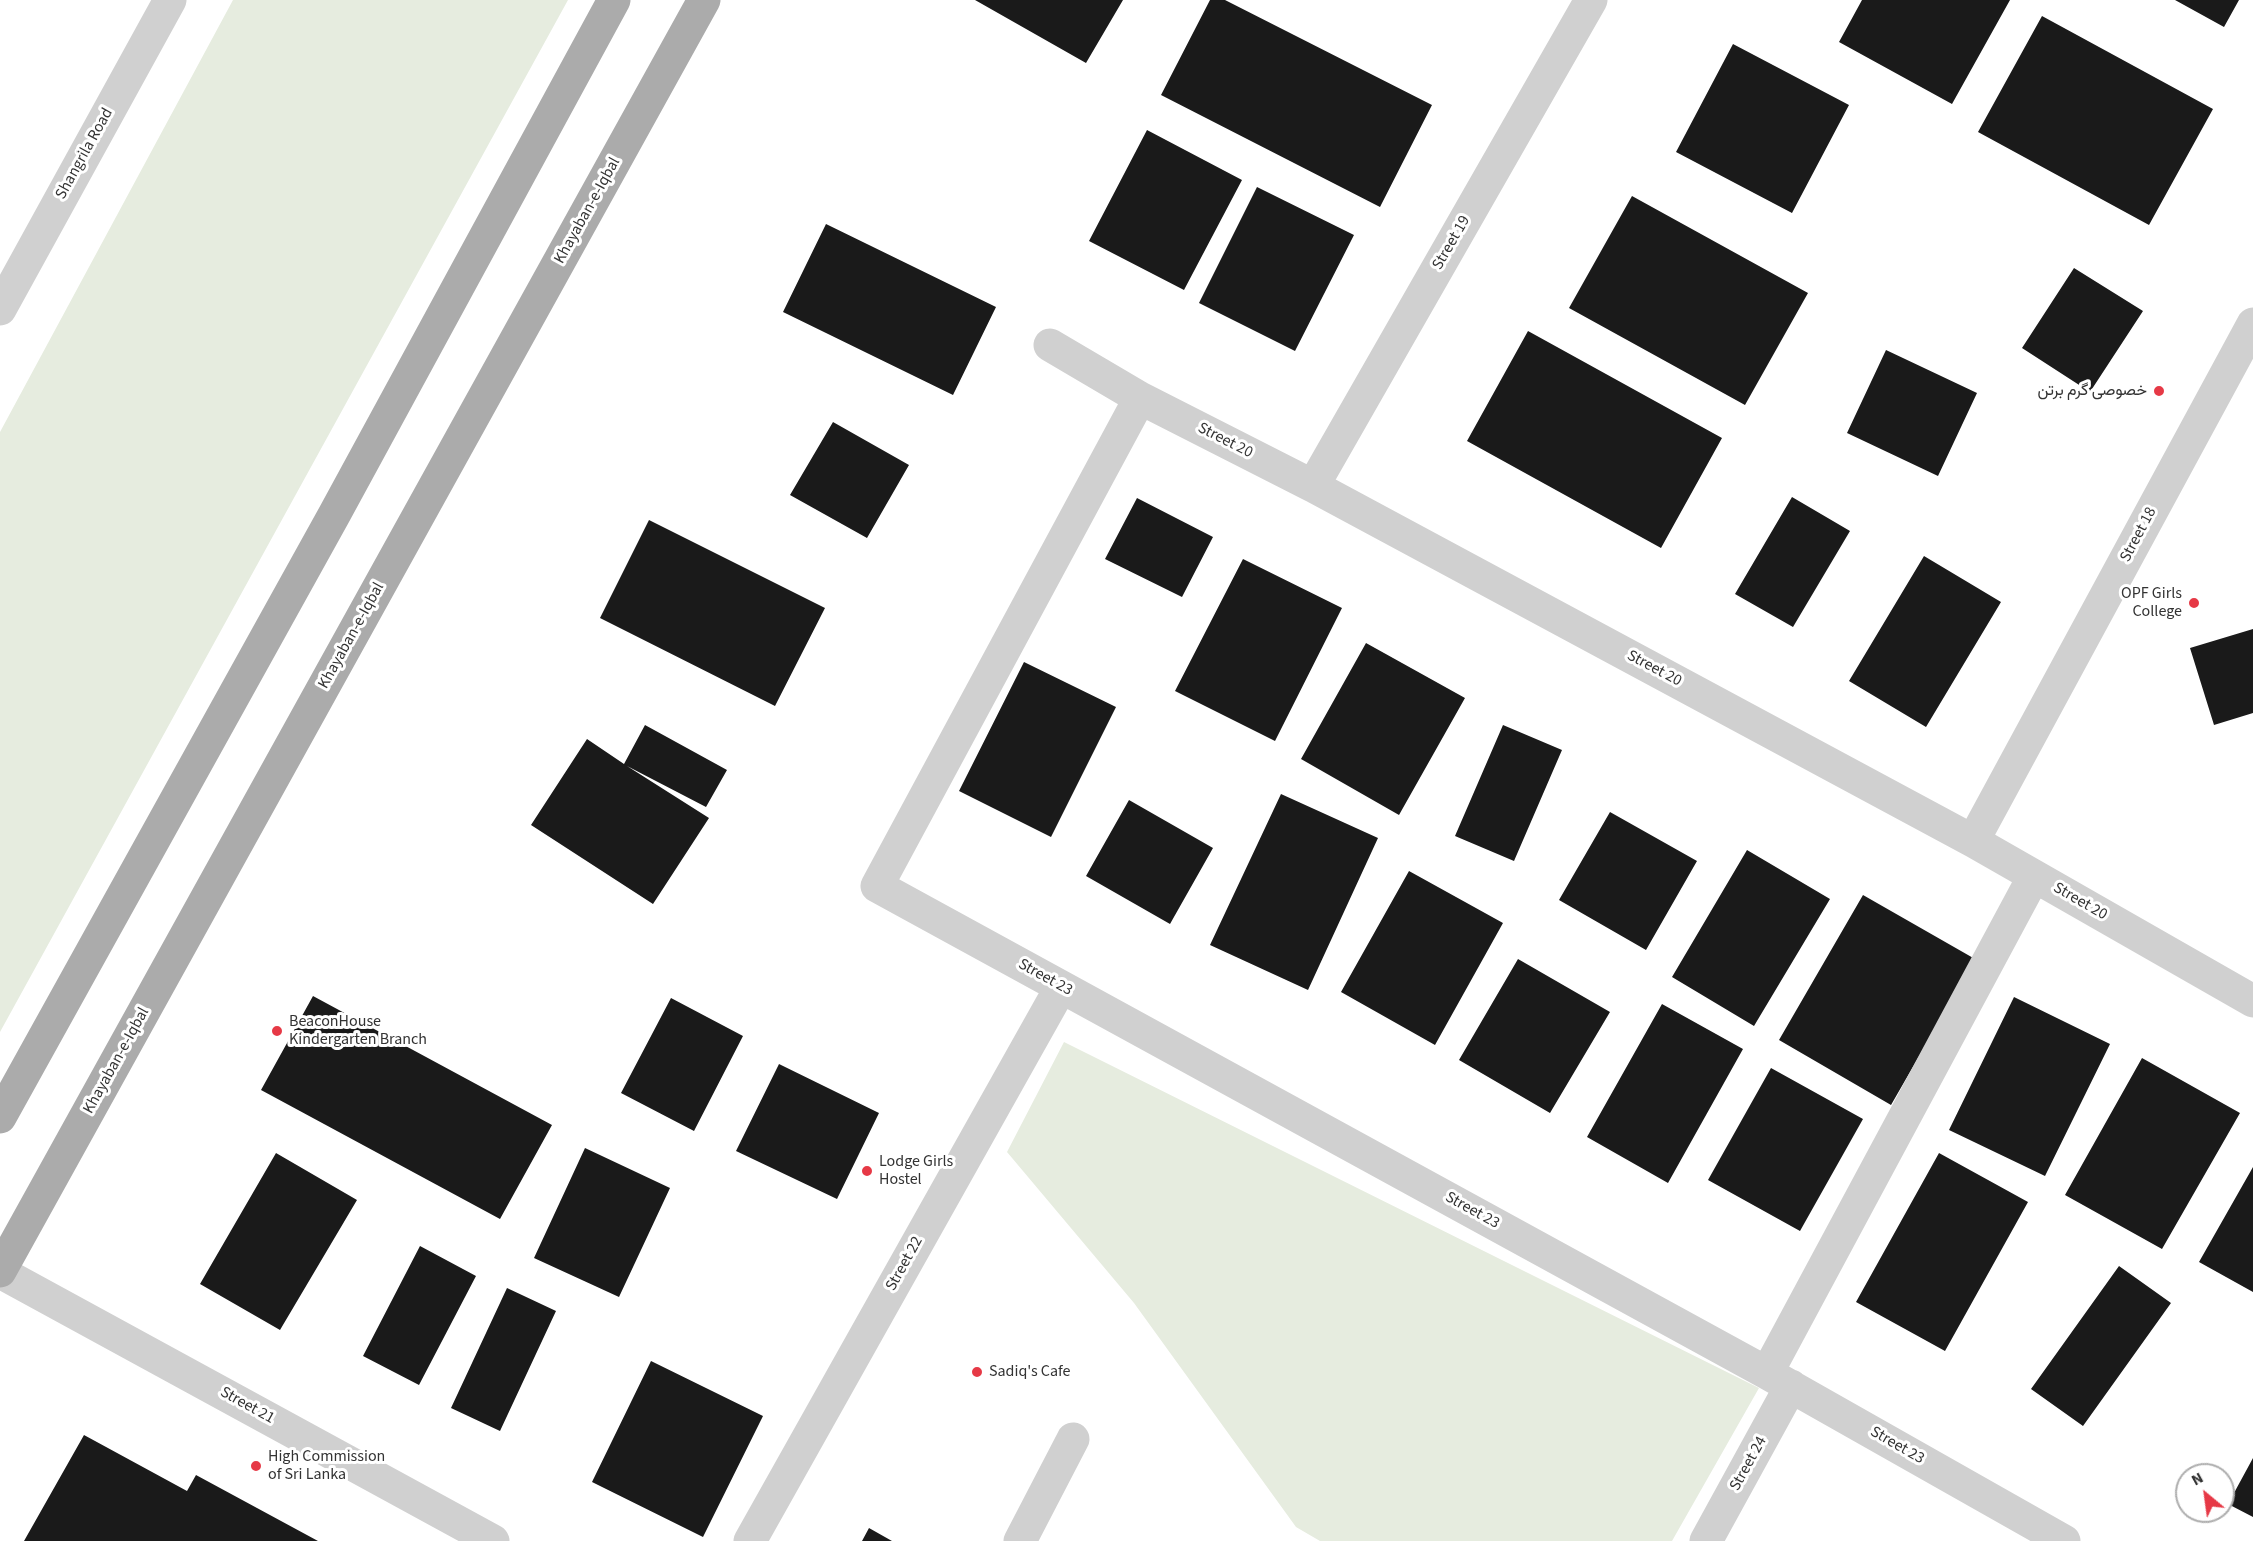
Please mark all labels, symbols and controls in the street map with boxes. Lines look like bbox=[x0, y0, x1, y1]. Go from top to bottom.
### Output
street label: Shangrila Road bbox=[52, 105, 118, 203]
street label: Khayaban-e-Iqbal bbox=[551, 154, 625, 268]
street label: Street 19 bbox=[1429, 213, 1475, 273]
place label: خصوصی گرم برتن bbox=[2037, 381, 2147, 401]
marker: خصوصی گرم برتن bbox=[2152, 384, 2166, 398]
street label: Street 20 bbox=[1194, 419, 1256, 463]
street label: Street 18 bbox=[2117, 504, 2161, 566]
street label: Khayaban-e-Iqbal bbox=[315, 579, 389, 693]
place label: OPF Girls College bbox=[2121, 584, 2182, 622]
marker: OPF Girls College bbox=[2187, 596, 2201, 610]
street label: Street 20 bbox=[1623, 647, 1685, 691]
street label: Street 20 bbox=[2050, 879, 2110, 925]
street label: Street 23 bbox=[1014, 955, 1076, 1001]
street label: Khayaban-e-Iqbal bbox=[80, 1004, 154, 1118]
place label: BeaconHouse Kindergarten Branch bbox=[289, 1012, 427, 1050]
marker: BeaconHouse Kindergarten Branch bbox=[270, 1024, 284, 1038]
place label: Lodge Girls Hostel bbox=[879, 1152, 953, 1190]
marker: Lodge Girls Hostel bbox=[860, 1164, 874, 1178]
street label: Street 23 bbox=[1441, 1188, 1503, 1234]
street label: Street 22 bbox=[882, 1233, 928, 1295]
place label: Sadiq's Cafe bbox=[989, 1362, 1071, 1382]
marker: Sadiq's Cafe bbox=[970, 1365, 984, 1379]
street label: Street 21 bbox=[216, 1383, 278, 1429]
street label: Street 23 bbox=[1867, 1423, 1927, 1469]
street label: Street 24 bbox=[1726, 1433, 1772, 1495]
place label: High Commission of Sri Lanka bbox=[268, 1447, 385, 1485]
marker: High Commission of Sri Lanka bbox=[249, 1459, 263, 1473]
north arrow bbox=[2175, 1463, 2235, 1523]
text: N bbox=[2187, 1467, 2207, 1491]

